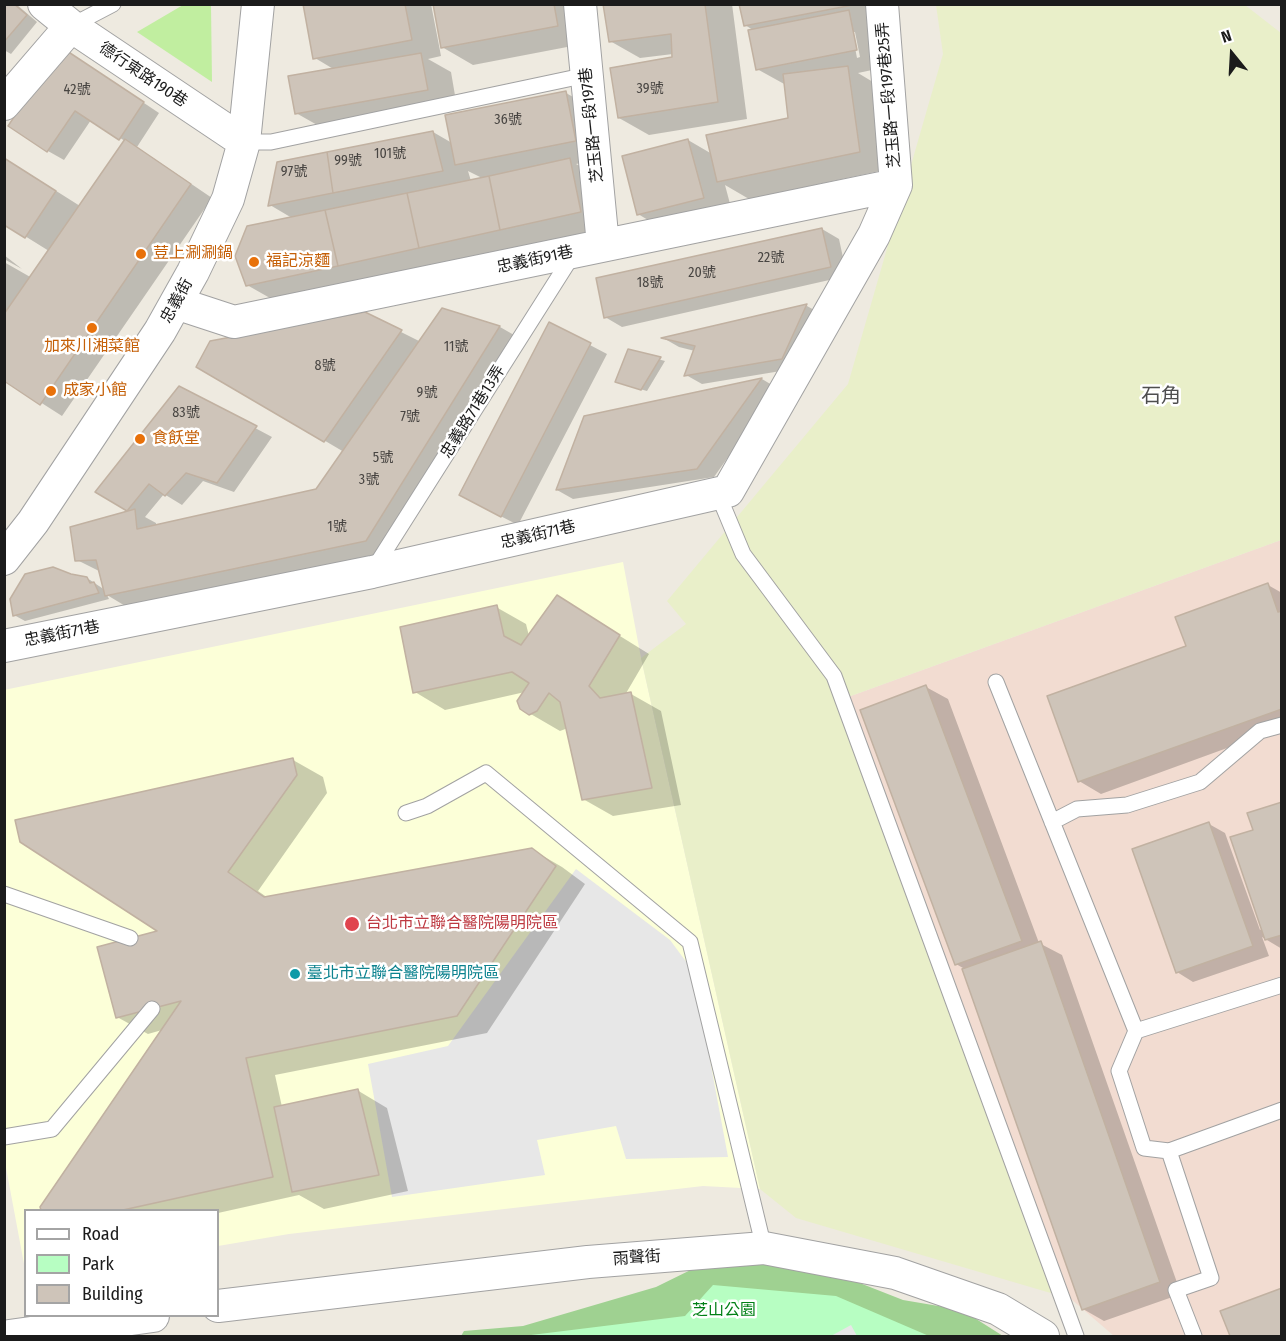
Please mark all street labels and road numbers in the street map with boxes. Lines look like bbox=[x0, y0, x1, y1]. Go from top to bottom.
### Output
street label: 芝玉路一段197巷25弄 bbox=[873, 21, 905, 169]
street label: 德行東路190巷 bbox=[95, 38, 191, 112]
street label: 芝玉路一段197巷 bbox=[576, 66, 608, 184]
street label: 忠義街91巷 bbox=[495, 243, 575, 277]
street label: 忠義街 bbox=[157, 275, 197, 327]
street label: 忠義路71巷13弄 bbox=[437, 362, 509, 462]
street label: 忠義街71巷 bbox=[499, 517, 577, 553]
street label: 忠義街71巷 bbox=[23, 617, 101, 651]
street label: 雨聲街 bbox=[612, 1247, 662, 1269]

